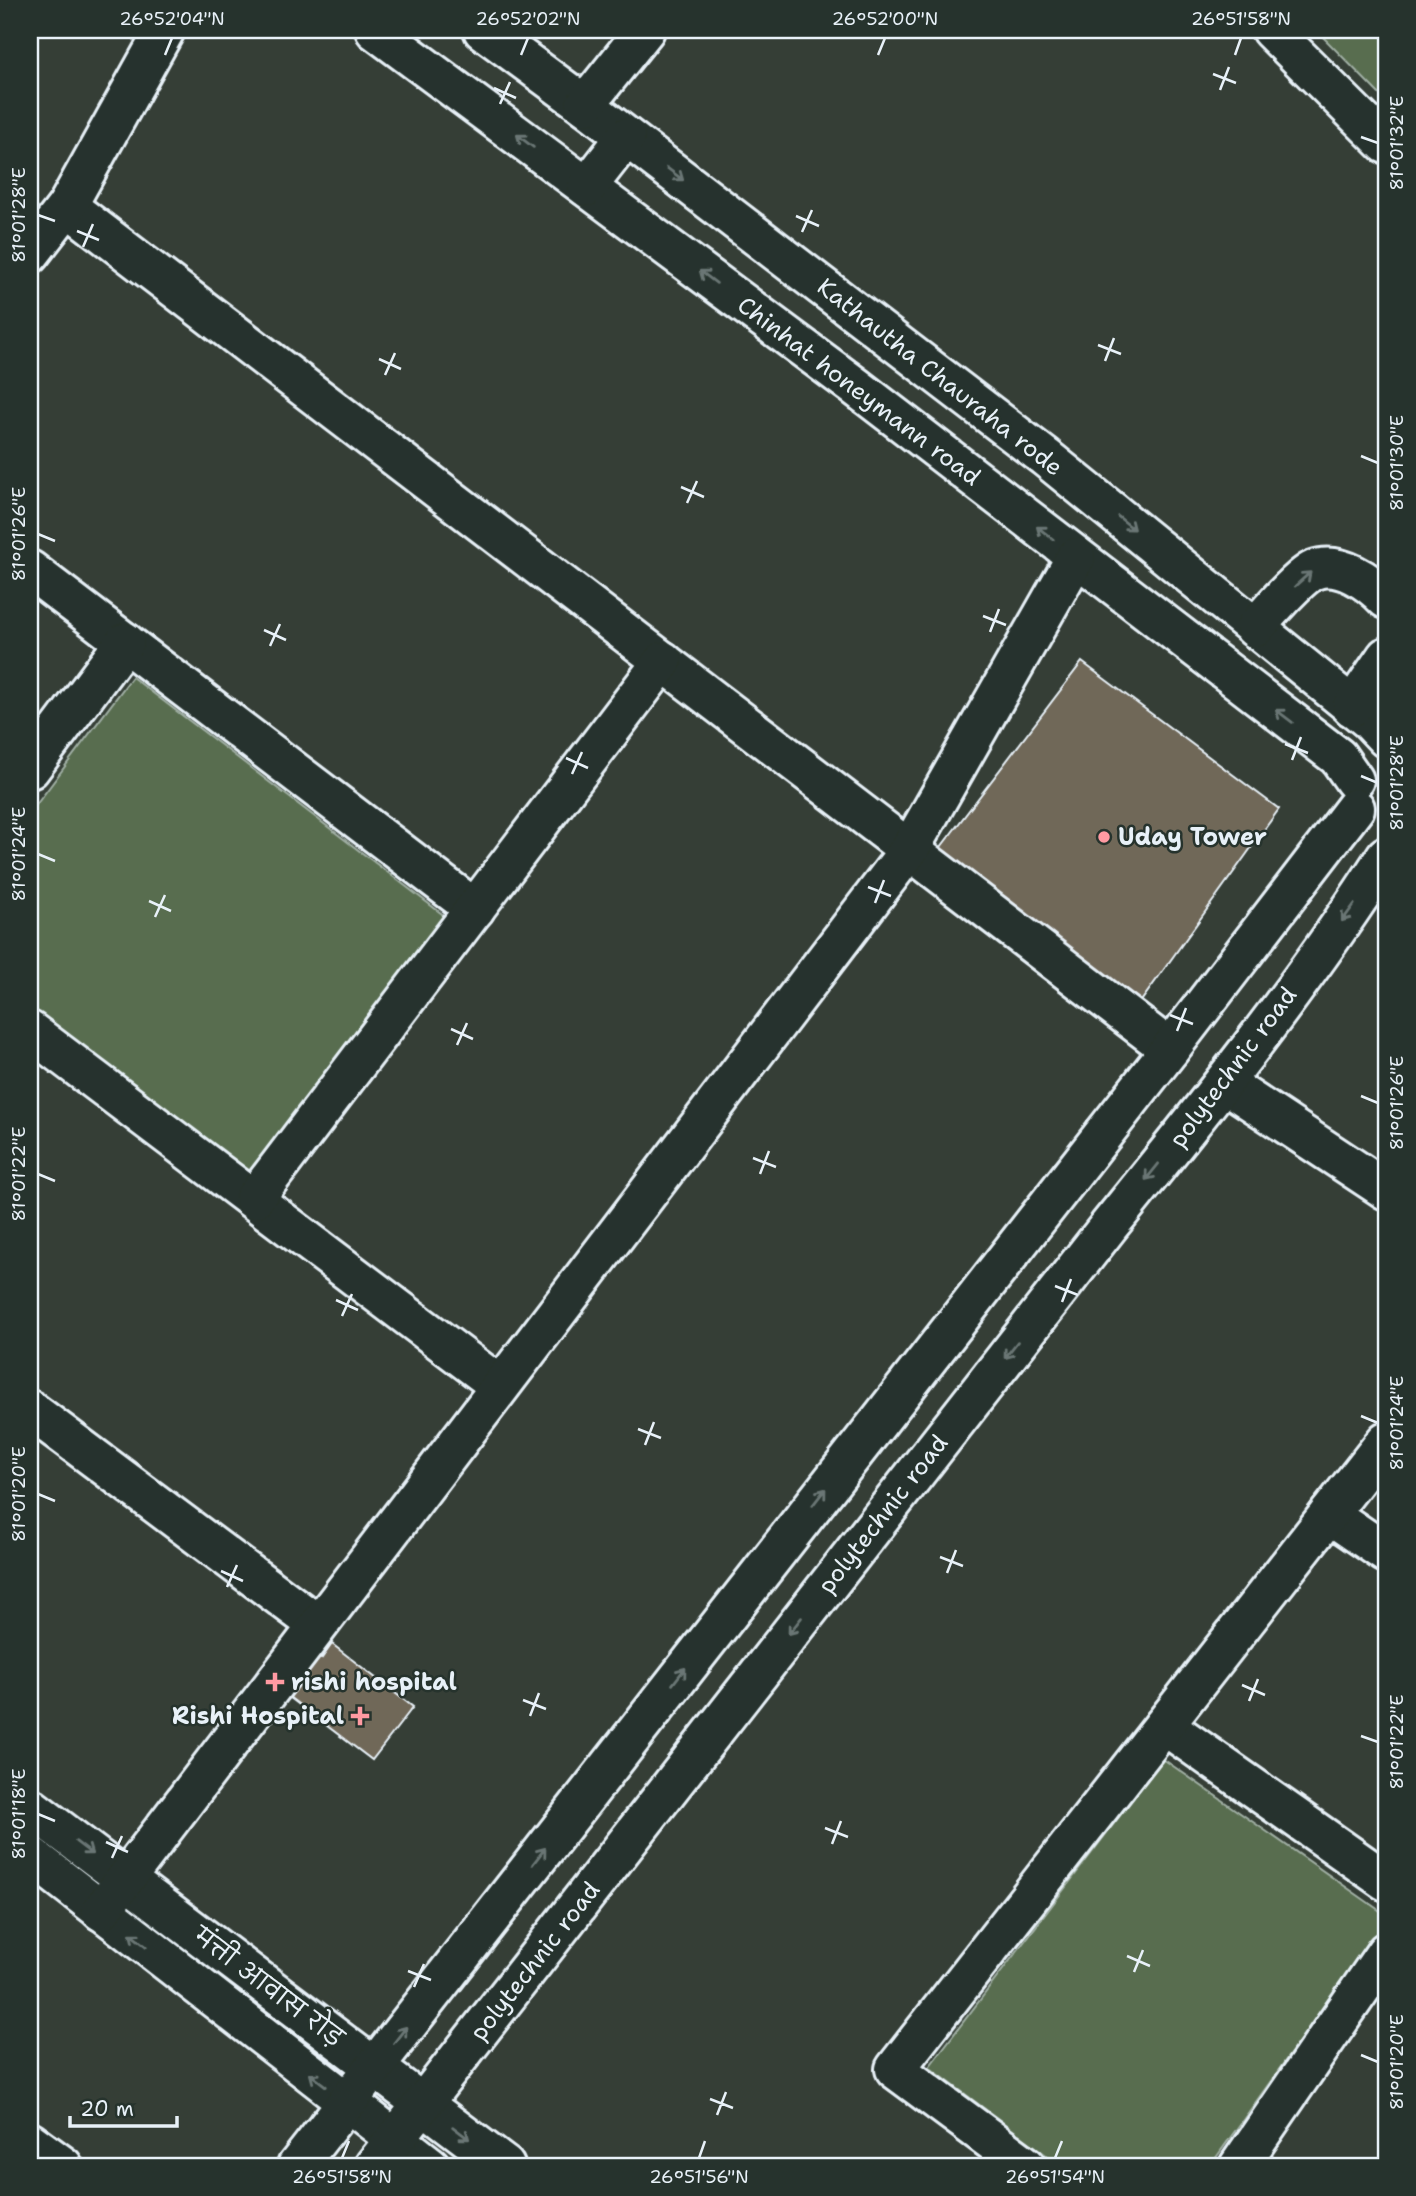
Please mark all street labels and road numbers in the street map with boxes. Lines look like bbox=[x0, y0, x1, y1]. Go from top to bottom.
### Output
street label: Kathautha Chauraha rode bbox=[811, 271, 1069, 483]
street label: Chinhat honeymann road bbox=[731, 289, 987, 493]
street label: polytechnic road bbox=[1162, 980, 1304, 1154]
street label: polytechnic road bbox=[811, 1428, 955, 1600]
street label: polytechnic road bbox=[463, 1875, 607, 2047]
street label: मंत्ती आवास रोड़ bbox=[185, 1917, 352, 2055]

